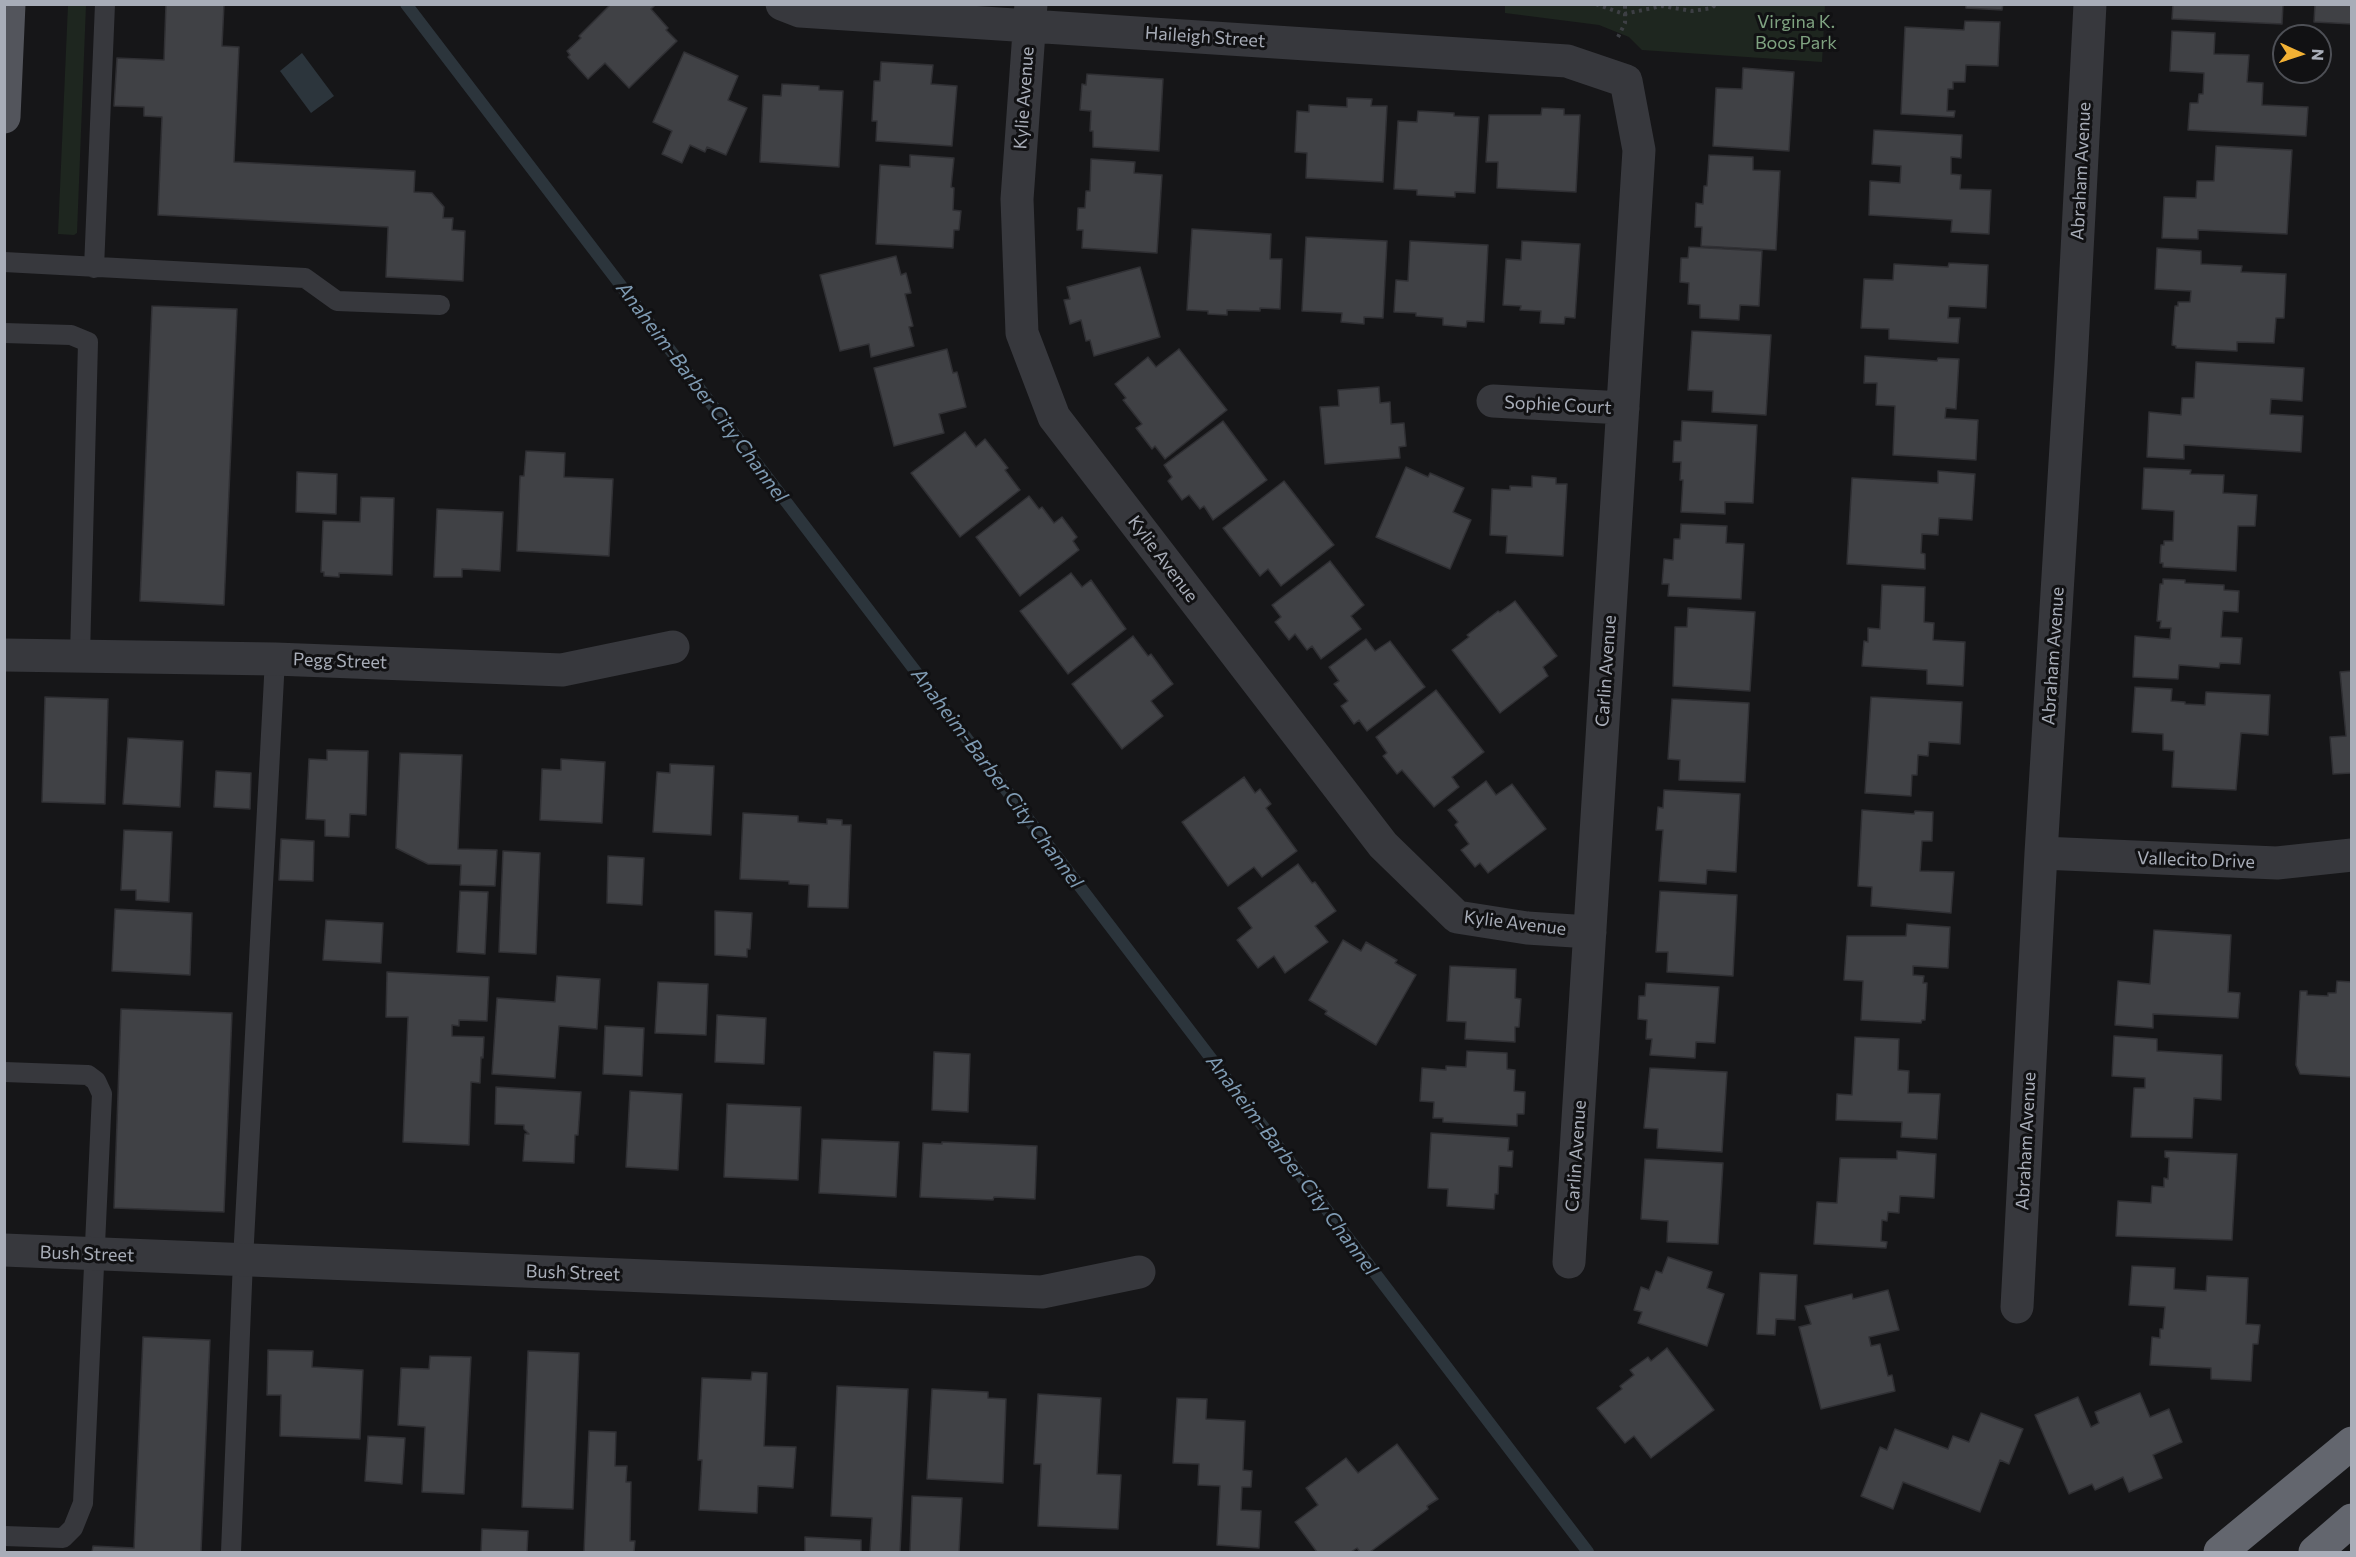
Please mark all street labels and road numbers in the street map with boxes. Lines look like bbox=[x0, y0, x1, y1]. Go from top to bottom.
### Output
street label: Haileigh Street bbox=[1144, 22, 1266, 52]
street label: Kylie Avenue bbox=[1010, 46, 1038, 150]
street label: Abraham Avenue bbox=[2067, 101, 2095, 241]
street label: Sophie Court bbox=[1504, 391, 1612, 419]
street label: Kylie Avenue bbox=[1123, 511, 1203, 607]
street label: Abraham Avenue bbox=[2037, 586, 2069, 726]
street label: Carlin Avenue bbox=[1591, 614, 1621, 728]
street label: Pegg Street bbox=[292, 649, 388, 673]
street label: Vallecito Drive bbox=[2137, 847, 2255, 873]
street label: Kylie Avenue bbox=[1463, 906, 1567, 940]
street label: Abraham Avenue bbox=[2012, 1071, 2040, 1211]
street label: Carlin Avenue bbox=[1561, 1099, 1591, 1213]
street label: Bush Street bbox=[39, 1242, 135, 1266]
street label: Bush Street bbox=[525, 1261, 621, 1285]

